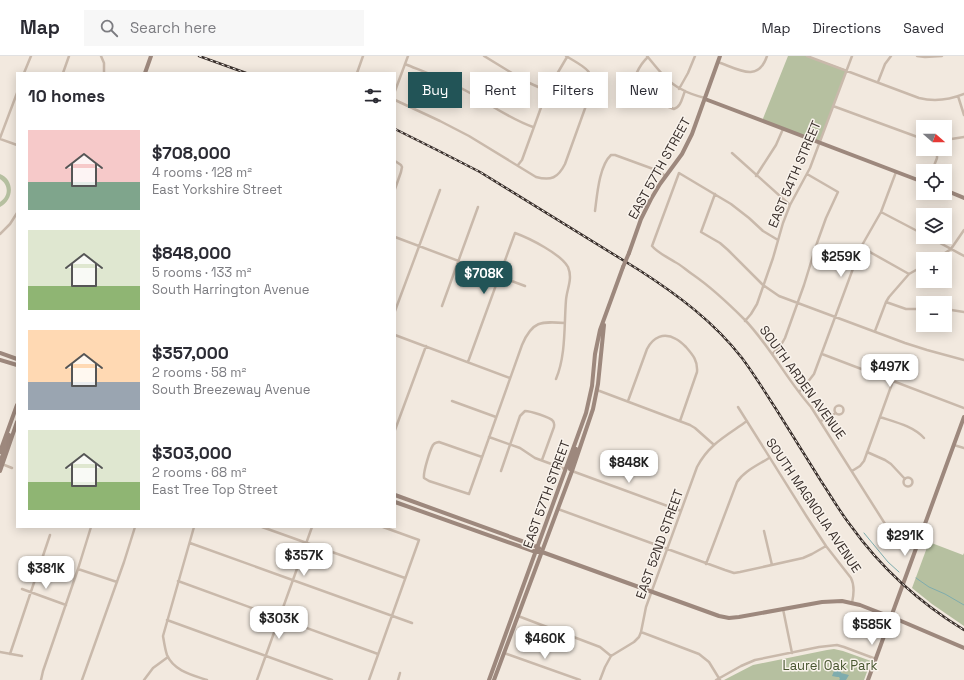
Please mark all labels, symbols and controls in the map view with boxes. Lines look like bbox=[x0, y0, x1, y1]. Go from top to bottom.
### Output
search box bbox=[84, 10, 364, 46]
text: Map bbox=[20, 15, 60, 40]
icon: search bbox=[98, 17, 120, 39]
text: Search here bbox=[130, 18, 216, 37]
text: Map bbox=[761, 19, 791, 37]
text: Directions bbox=[813, 19, 881, 37]
text: Saved bbox=[903, 19, 944, 37]
chip: Buy bbox=[408, 72, 462, 108]
chip: Rent bbox=[470, 72, 530, 108]
chip: Filters bbox=[538, 72, 608, 108]
chip: New bbox=[616, 72, 672, 108]
text: 10 homes bbox=[28, 85, 105, 107]
icon: filters bbox=[362, 85, 384, 107]
street label: EAST 57TH STREET bbox=[624, 114, 695, 222]
street label: EAST 54TH STREET bbox=[764, 118, 825, 230]
north arrow bbox=[916, 120, 952, 156]
map controls bbox=[916, 120, 952, 332]
text: $708,000 bbox=[152, 142, 231, 164]
icon: home bbox=[60, 146, 108, 194]
text: 4 rooms · 128 m² bbox=[152, 164, 252, 181]
button: locate bbox=[916, 164, 952, 200]
text: East Yorkshire Street bbox=[152, 181, 283, 198]
button: layers bbox=[916, 208, 952, 244]
text: $848,000 bbox=[152, 242, 231, 264]
pin: $259K bbox=[813, 244, 869, 278]
icon: home bbox=[60, 246, 108, 294]
text: $259K bbox=[821, 248, 861, 265]
button: + bbox=[916, 252, 952, 288]
pin: $708K bbox=[456, 261, 512, 295]
text: 5 rooms · 133 m² bbox=[152, 264, 251, 281]
text: $708K bbox=[464, 265, 504, 282]
text: South Harrington Avenue bbox=[152, 281, 309, 298]
button: − bbox=[916, 296, 952, 332]
street label: SOUTH ARDEN AVENUE bbox=[756, 322, 850, 442]
text: $357,000 bbox=[152, 342, 229, 364]
icon: home bbox=[60, 346, 108, 394]
pin: $497K bbox=[862, 354, 918, 388]
text: $497K bbox=[870, 358, 910, 375]
text: 2 rooms · 58 m² bbox=[152, 364, 246, 381]
text: South Breezeway Avenue bbox=[152, 381, 310, 398]
street label: SOUTH MAGNOLIA AVENUE bbox=[762, 435, 865, 576]
street label: EAST 57TH STREET bbox=[519, 437, 574, 551]
text: $303,000 bbox=[152, 442, 232, 464]
icon: home bbox=[60, 446, 108, 494]
pin: $848K bbox=[601, 450, 657, 484]
text: $848K bbox=[609, 454, 649, 471]
text: 2 rooms · 68 m² bbox=[152, 464, 246, 481]
text: East Tree Top Street bbox=[152, 481, 278, 498]
street label: EAST 52ND STREET bbox=[632, 487, 687, 601]
pin: $291K bbox=[877, 523, 933, 557]
text: $291K bbox=[886, 527, 924, 544]
pin: $357K bbox=[276, 543, 332, 577]
text: $357K bbox=[285, 547, 323, 564]
pin: $381K bbox=[18, 556, 74, 590]
text: $381K bbox=[27, 560, 65, 577]
pin: $303K bbox=[251, 606, 307, 640]
text: $303K bbox=[259, 610, 299, 627]
pin: $585K bbox=[844, 612, 900, 646]
text: $585K bbox=[852, 616, 892, 633]
pin: $460K bbox=[517, 626, 573, 660]
text: $460K bbox=[525, 630, 565, 647]
park label: Laurel Oak Park bbox=[783, 657, 877, 674]

